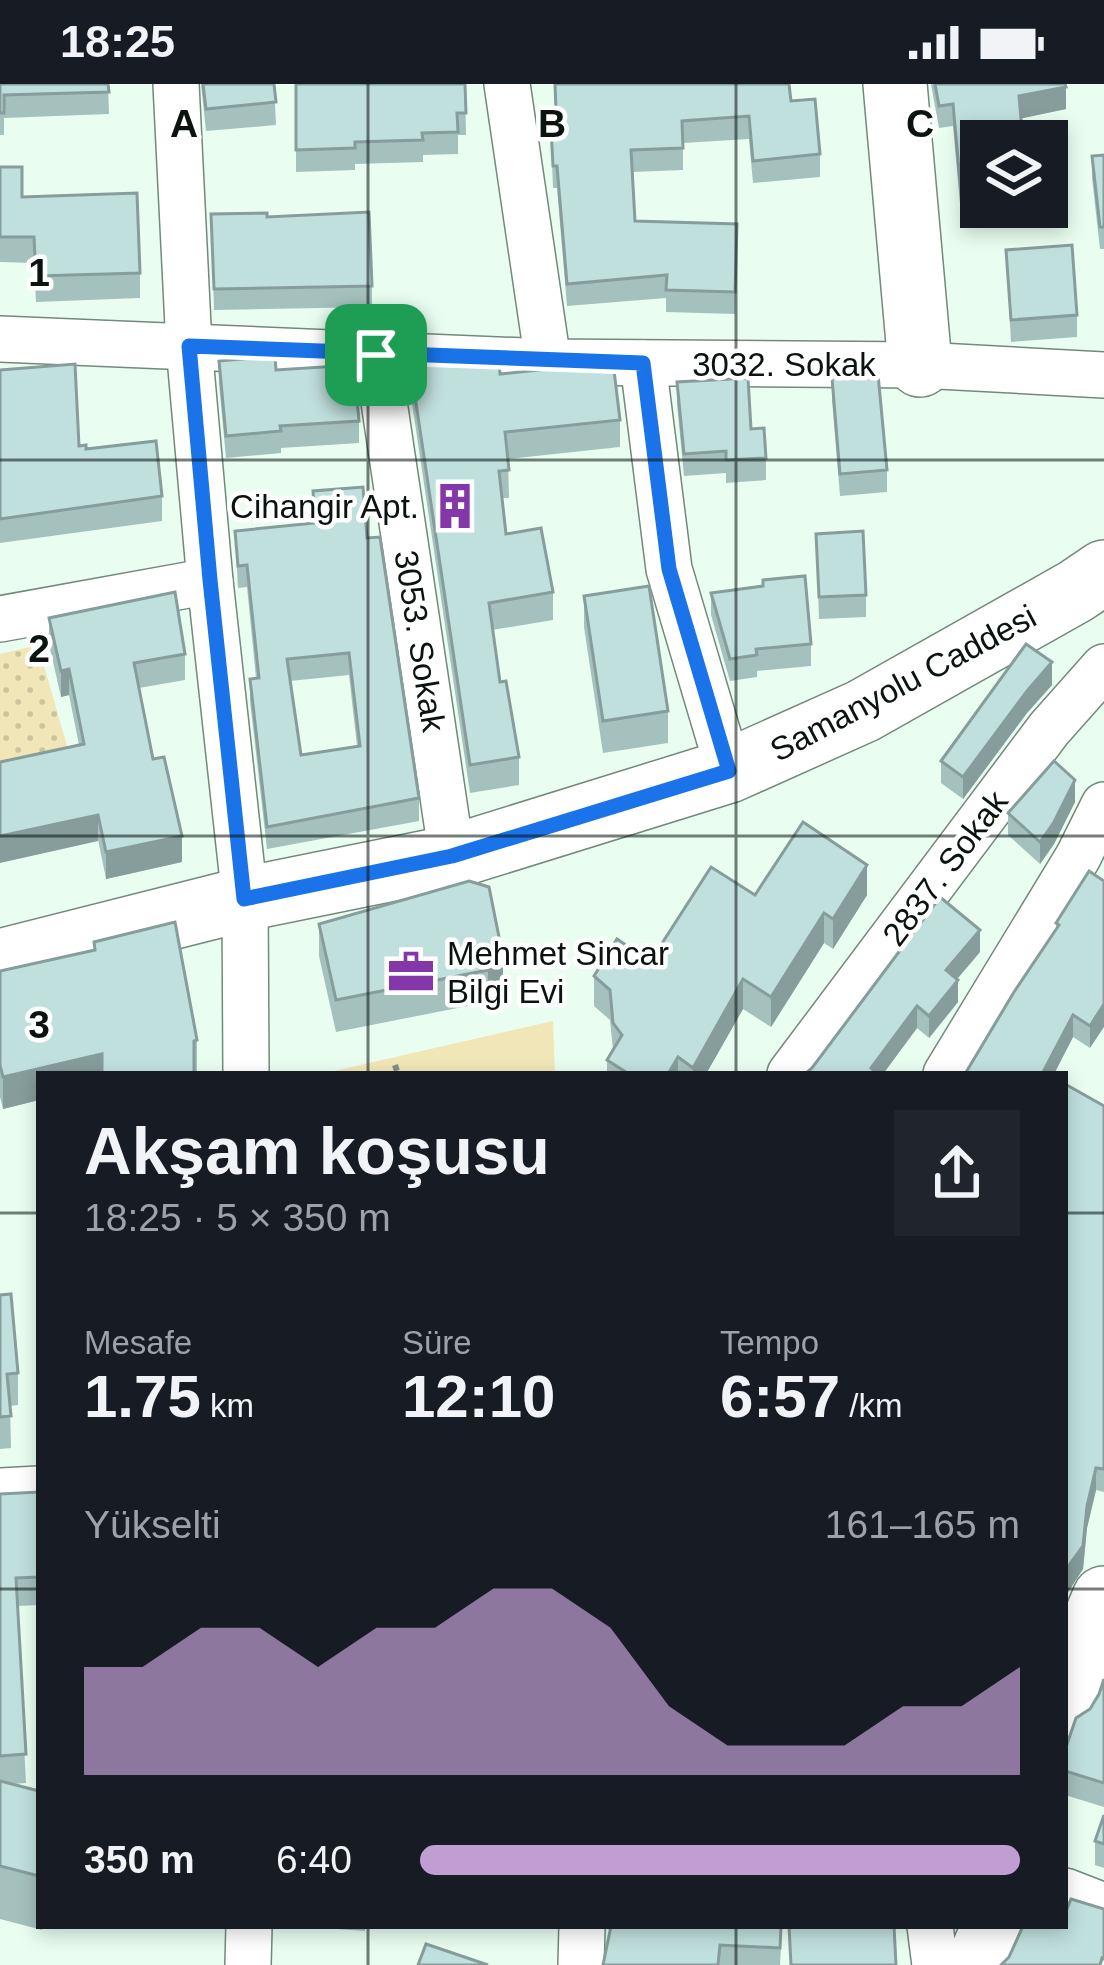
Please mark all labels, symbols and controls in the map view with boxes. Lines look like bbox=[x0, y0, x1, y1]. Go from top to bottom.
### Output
text: 18:25 bbox=[60, 16, 175, 67]
text: A bbox=[170, 102, 198, 145]
text: B bbox=[538, 102, 566, 145]
text: C bbox=[906, 102, 934, 145]
map controls bbox=[960, 120, 1068, 228]
button: layers bbox=[960, 120, 1068, 228]
text: 1 bbox=[28, 251, 50, 294]
pin bbox=[325, 304, 427, 406]
icon: arrive bbox=[343, 322, 409, 388]
street label: 3032. Sokak bbox=[692, 346, 876, 383]
building icon: Cihangir Apt. bbox=[430, 481, 480, 531]
place label: Cihangir Apt. bbox=[230, 488, 419, 525]
street label: 3053. Sokak bbox=[387, 548, 453, 735]
street label: Samanyolu Caddesi bbox=[764, 597, 1042, 769]
text: 2 bbox=[28, 627, 50, 670]
street label: 2837. Sokak bbox=[875, 783, 1015, 952]
place label: Mehmet Sincar Bilgi Evi bbox=[447, 935, 669, 1010]
office icon: Mehmet Sincar Bilgi Evi bbox=[386, 947, 436, 997]
text: 3 bbox=[28, 1003, 50, 1046]
button: share bbox=[894, 1110, 1020, 1236]
text: Akşam koşusu bbox=[84, 1114, 550, 1188]
text: 18:25 · 5 × 350 m bbox=[84, 1196, 391, 1239]
text: Mesafe bbox=[84, 1324, 192, 1361]
text: Süre bbox=[402, 1324, 472, 1361]
text: Tempo bbox=[720, 1324, 819, 1361]
text: 1.75 bbox=[84, 1363, 201, 1430]
text: 12:10 bbox=[402, 1363, 555, 1430]
text: 6:57 bbox=[720, 1363, 840, 1430]
text: km bbox=[201, 1387, 254, 1424]
text: /km bbox=[840, 1387, 902, 1424]
text: Yükselti bbox=[84, 1503, 221, 1546]
text: 161–165 m bbox=[825, 1503, 1020, 1546]
text: 350 m bbox=[84, 1838, 195, 1881]
text: 6:40 bbox=[276, 1838, 352, 1881]

